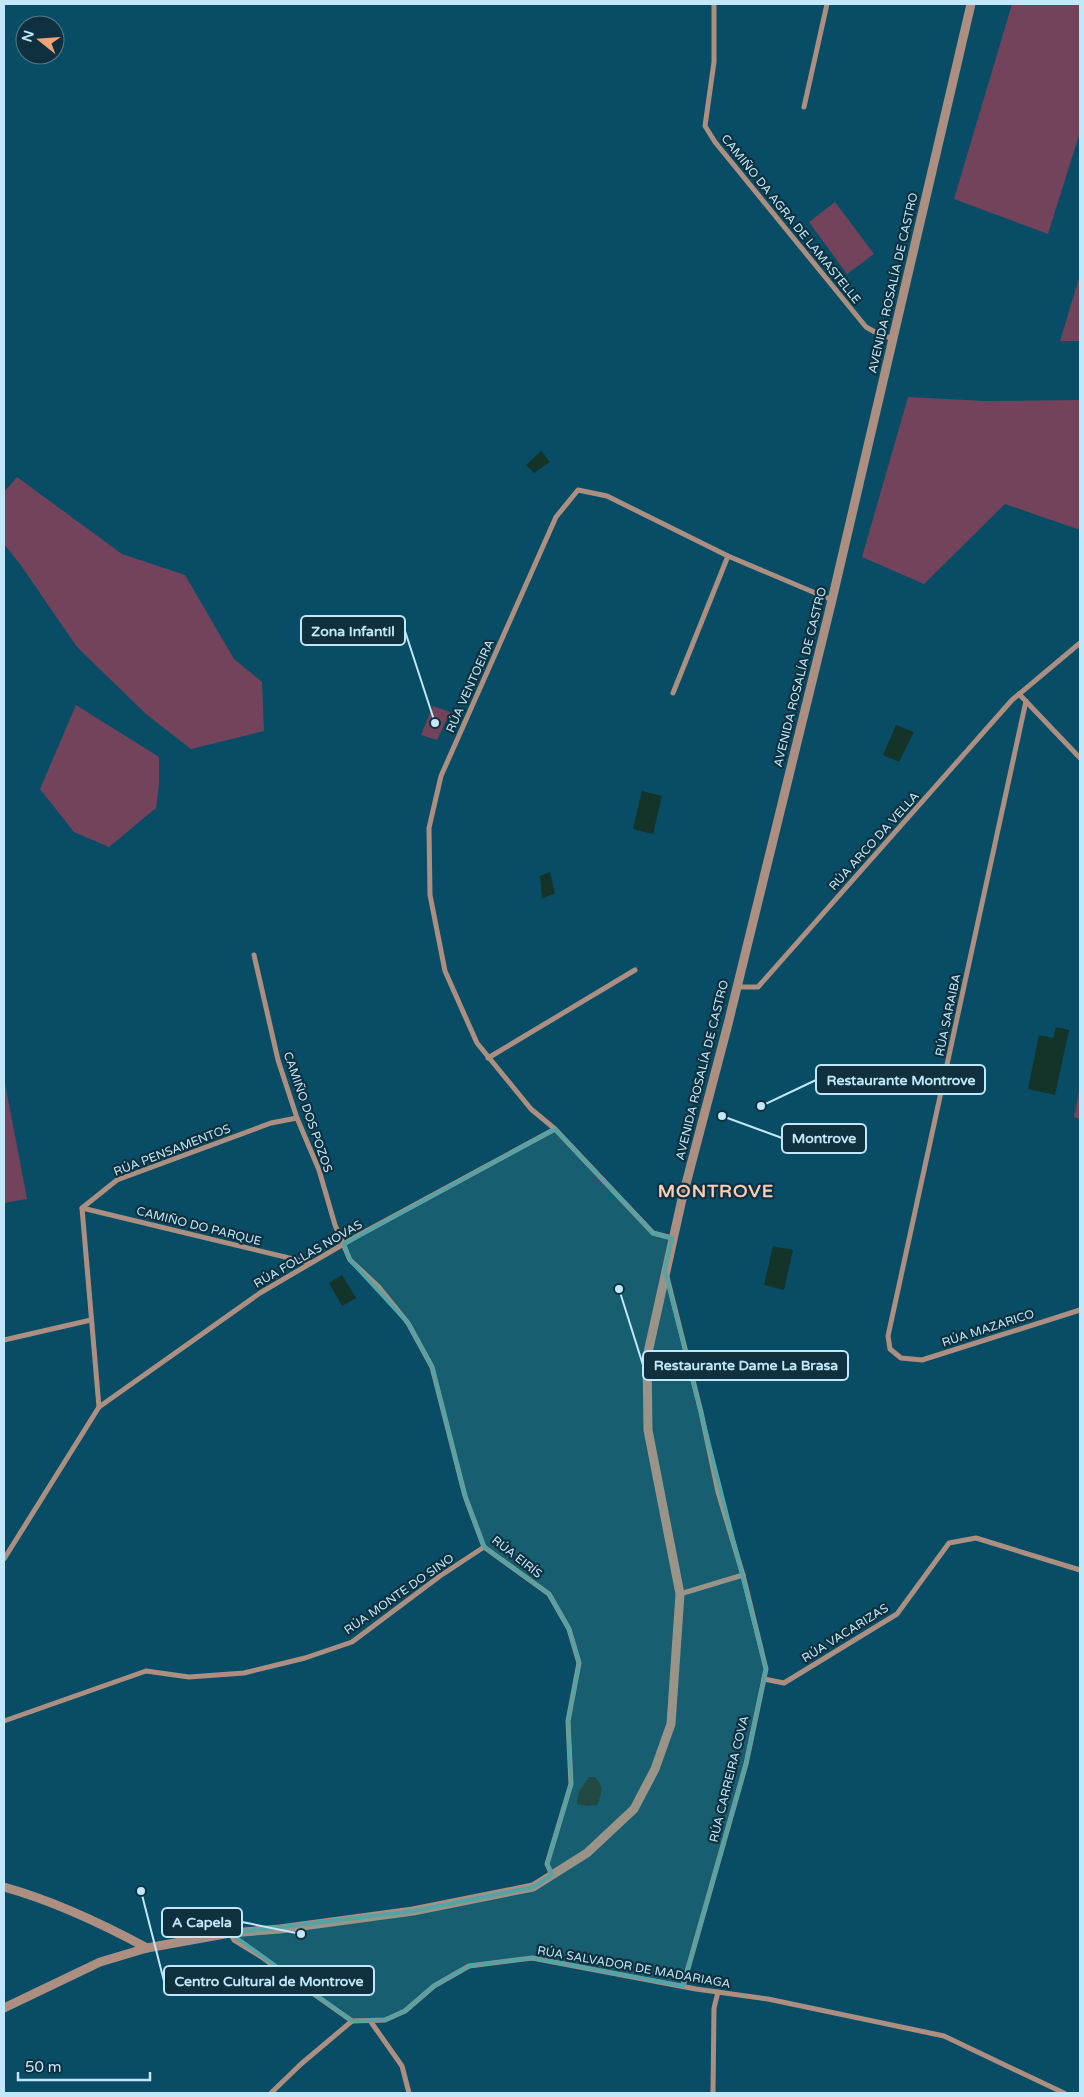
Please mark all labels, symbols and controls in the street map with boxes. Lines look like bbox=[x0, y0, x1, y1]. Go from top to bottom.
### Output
north arrow bbox=[15, 15, 65, 65]
text: N bbox=[18, 28, 38, 44]
street label: CAMIÑO DA AGRA DE LAMASTELLE bbox=[718, 132, 864, 307]
street label: AVENIDA ROSALÍA DE CASTRO bbox=[865, 191, 921, 375]
street label: AVENIDA ROSALÍA DE CASTRO bbox=[771, 585, 829, 768]
callout: Zona Infantil bbox=[301, 616, 405, 645]
text: Zona Infantil bbox=[311, 623, 395, 640]
street label: RÚA VENTOEIRA bbox=[443, 637, 497, 735]
street label: RÚA ARCO DA VELLA bbox=[826, 789, 922, 893]
street label: RÚA SARAIBA bbox=[932, 972, 964, 1058]
street label: AVENIDA ROSALÍA DE CASTRO bbox=[673, 978, 731, 1161]
street label: CAMIÑO DOS POZOS bbox=[281, 1050, 335, 1174]
callout: Restaurante Montrove bbox=[816, 1065, 985, 1094]
text: Restaurante Montrove bbox=[826, 1072, 976, 1089]
street label: RÚA PENSAMENTOS bbox=[112, 1121, 232, 1179]
callout: Montrove bbox=[782, 1124, 866, 1153]
text: Montrove bbox=[792, 1130, 856, 1147]
district label: MONTROVE bbox=[658, 1180, 774, 1202]
street label: CAMIÑO DO PARQUE bbox=[135, 1204, 263, 1248]
street label: RÚA FOLLAS NOVAS bbox=[251, 1217, 365, 1291]
street label: RÚA MAZARICO bbox=[940, 1306, 1036, 1350]
callout: Restaurante Dame La Brasa bbox=[643, 1351, 848, 1380]
text: Restaurante Dame La Brasa bbox=[654, 1357, 838, 1374]
street label: RÚA EIRÍS bbox=[489, 1533, 545, 1581]
street label: RÚA MONTE DO SINO bbox=[341, 1551, 457, 1637]
street label: RÚA VACARIZAS bbox=[799, 1601, 891, 1665]
street label: RÚA CARREIRA COVA bbox=[706, 1714, 752, 1844]
callout: A Capela bbox=[162, 1908, 242, 1937]
text: A Capela bbox=[172, 1914, 232, 1931]
street label: RÚA SALVADOR DE MADARIAGA bbox=[536, 1943, 732, 1991]
callout: Centro Cultural de Montrove bbox=[164, 1966, 374, 1995]
text: Centro Cultural de Montrove bbox=[174, 1973, 364, 1990]
scale bar bbox=[18, 2050, 150, 2082]
text: 50 m bbox=[25, 2058, 62, 2076]

